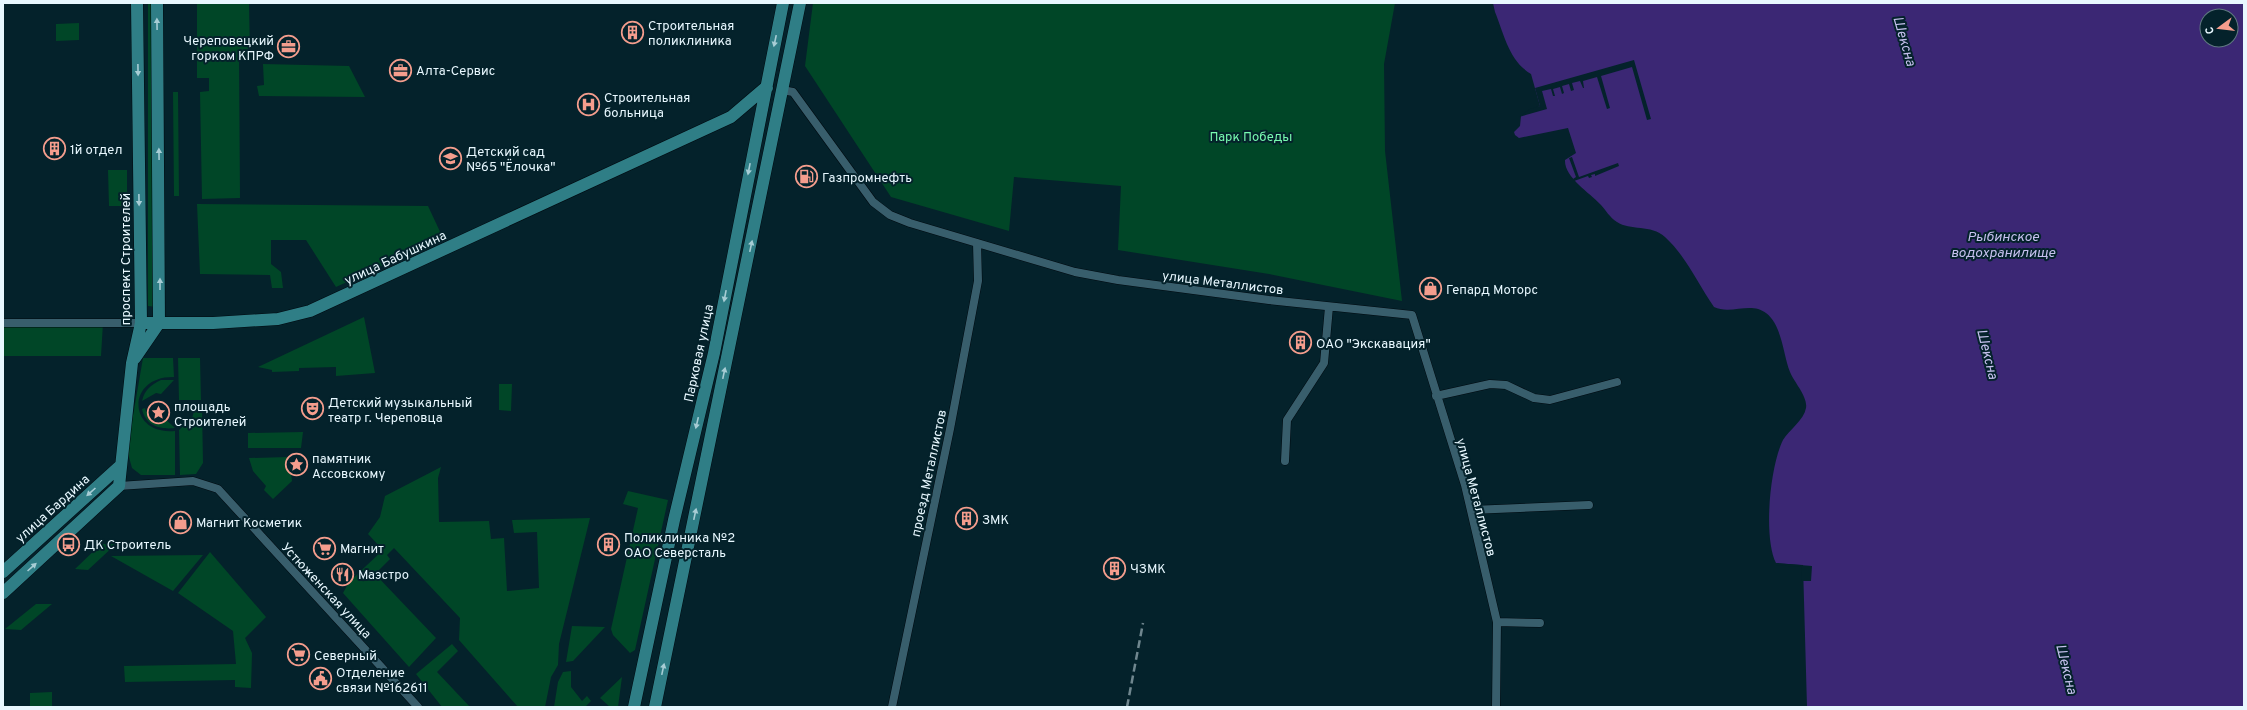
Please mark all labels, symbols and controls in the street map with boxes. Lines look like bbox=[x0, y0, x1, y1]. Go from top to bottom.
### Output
north arrow bbox=[2199, 8, 2239, 48]
water label: Шексна bbox=[1888, 14, 1919, 69]
one-way arrow bbox=[154, 17, 160, 30]
building icon: Строительная поликлиника bbox=[620, 19, 646, 45]
place label: Строительная поликлиника bbox=[648, 19, 734, 50]
text: С bbox=[2203, 25, 2218, 36]
place label: Череповецкий горком КПРФ bbox=[183, 34, 274, 65]
office icon: Череповецкий горком КПРФ bbox=[276, 34, 302, 60]
one-way arrow bbox=[771, 35, 777, 47]
office icon: Алта-Сервис bbox=[388, 57, 414, 83]
one-way arrow bbox=[134, 64, 141, 76]
place label: Алта-Сервис bbox=[416, 64, 495, 80]
hospital icon: Строительная больница bbox=[576, 91, 602, 117]
place label: Строительная больница bbox=[604, 91, 690, 122]
park label: Парк Победы bbox=[1210, 130, 1292, 146]
building icon: 1й отдел bbox=[41, 136, 67, 162]
place label: 1й отдел bbox=[70, 143, 122, 159]
school or university icon: Детский сад №65 "Ёлочка" bbox=[437, 145, 463, 171]
place label: Детский сад №65 "Ёлочка" bbox=[466, 145, 555, 176]
one-way arrow bbox=[156, 147, 162, 160]
one-way arrow bbox=[746, 163, 752, 175]
fuel station icon: Газпромнефть bbox=[794, 164, 820, 190]
place label: Газпромнефть bbox=[822, 171, 912, 187]
street label: проспект Строителей bbox=[119, 193, 135, 325]
one-way arrow bbox=[136, 194, 142, 207]
street label: улица Бабушкина bbox=[342, 228, 449, 289]
water label: Рыбинское водохранилище bbox=[1951, 229, 2056, 262]
one-way arrow bbox=[748, 240, 754, 252]
street label: улица Металлистов bbox=[1161, 269, 1284, 299]
shop icon: Гепард Моторс bbox=[1418, 276, 1444, 302]
one-way arrow bbox=[157, 277, 163, 290]
place label: Гепард Моторс bbox=[1446, 283, 1538, 299]
one-way arrow bbox=[722, 290, 728, 303]
street label: Парковая улица bbox=[682, 303, 718, 404]
water label: Шексна bbox=[1972, 327, 2001, 382]
building icon: ОАО "Экскавация" bbox=[1287, 330, 1313, 356]
place label: ОАО "Экскавация" bbox=[1316, 337, 1431, 353]
one-way arrow bbox=[722, 367, 728, 379]
theatre icon: Детский музыкальный театр г. Череповца bbox=[300, 396, 326, 422]
place label: Детский музыкальный театр г. Череповца bbox=[328, 396, 472, 427]
place icon: площадь Строителей bbox=[146, 400, 172, 426]
place label: площадь Строителей bbox=[174, 400, 246, 431]
street label: проезд Металлистов bbox=[909, 408, 951, 538]
one-way arrow bbox=[693, 417, 699, 429]
street label: улица Металлистов bbox=[1452, 437, 1499, 558]
place icon: памятник Ассовскому bbox=[283, 452, 309, 478]
place label: памятник Ассовскому bbox=[312, 452, 385, 483]
street label: улица Бардина bbox=[13, 472, 94, 547]
one-way arrow bbox=[87, 487, 96, 496]
building icon: ЗМК bbox=[953, 506, 979, 532]
one-way arrow bbox=[692, 508, 698, 520]
shop icon: Магнит Косметик bbox=[167, 509, 193, 535]
place label: ЗМК bbox=[982, 513, 1009, 529]
place label: Магнит Косметик bbox=[196, 516, 302, 532]
bus stop icon: ДК Строитель bbox=[56, 531, 82, 557]
building icon: Поликлиника №2 ОАО Северсталь bbox=[595, 531, 621, 557]
place label: Поликлиника №2 ОАО Северсталь bbox=[624, 531, 735, 562]
supermarket icon: Магнит bbox=[312, 535, 338, 561]
place label: ДК Строитель bbox=[84, 538, 172, 554]
street label: Устюженская улица bbox=[277, 540, 374, 643]
place label: Магнит bbox=[340, 542, 384, 558]
building icon: ЧЗМК bbox=[1101, 555, 1127, 581]
restaurant icon: Маэстро bbox=[330, 561, 356, 587]
one-way arrow bbox=[27, 562, 37, 572]
place label: ЧЗМК bbox=[1130, 562, 1166, 578]
place label: Маэстро bbox=[358, 568, 409, 584]
supermarket icon: Северный bbox=[286, 642, 312, 668]
water label: Шексна bbox=[2051, 642, 2080, 697]
place label: Северный bbox=[314, 649, 377, 665]
one-way arrow bbox=[660, 663, 666, 675]
public building icon: Отделение связи №162611 bbox=[308, 666, 334, 692]
place label: Отделение связи №162611 bbox=[336, 666, 428, 697]

